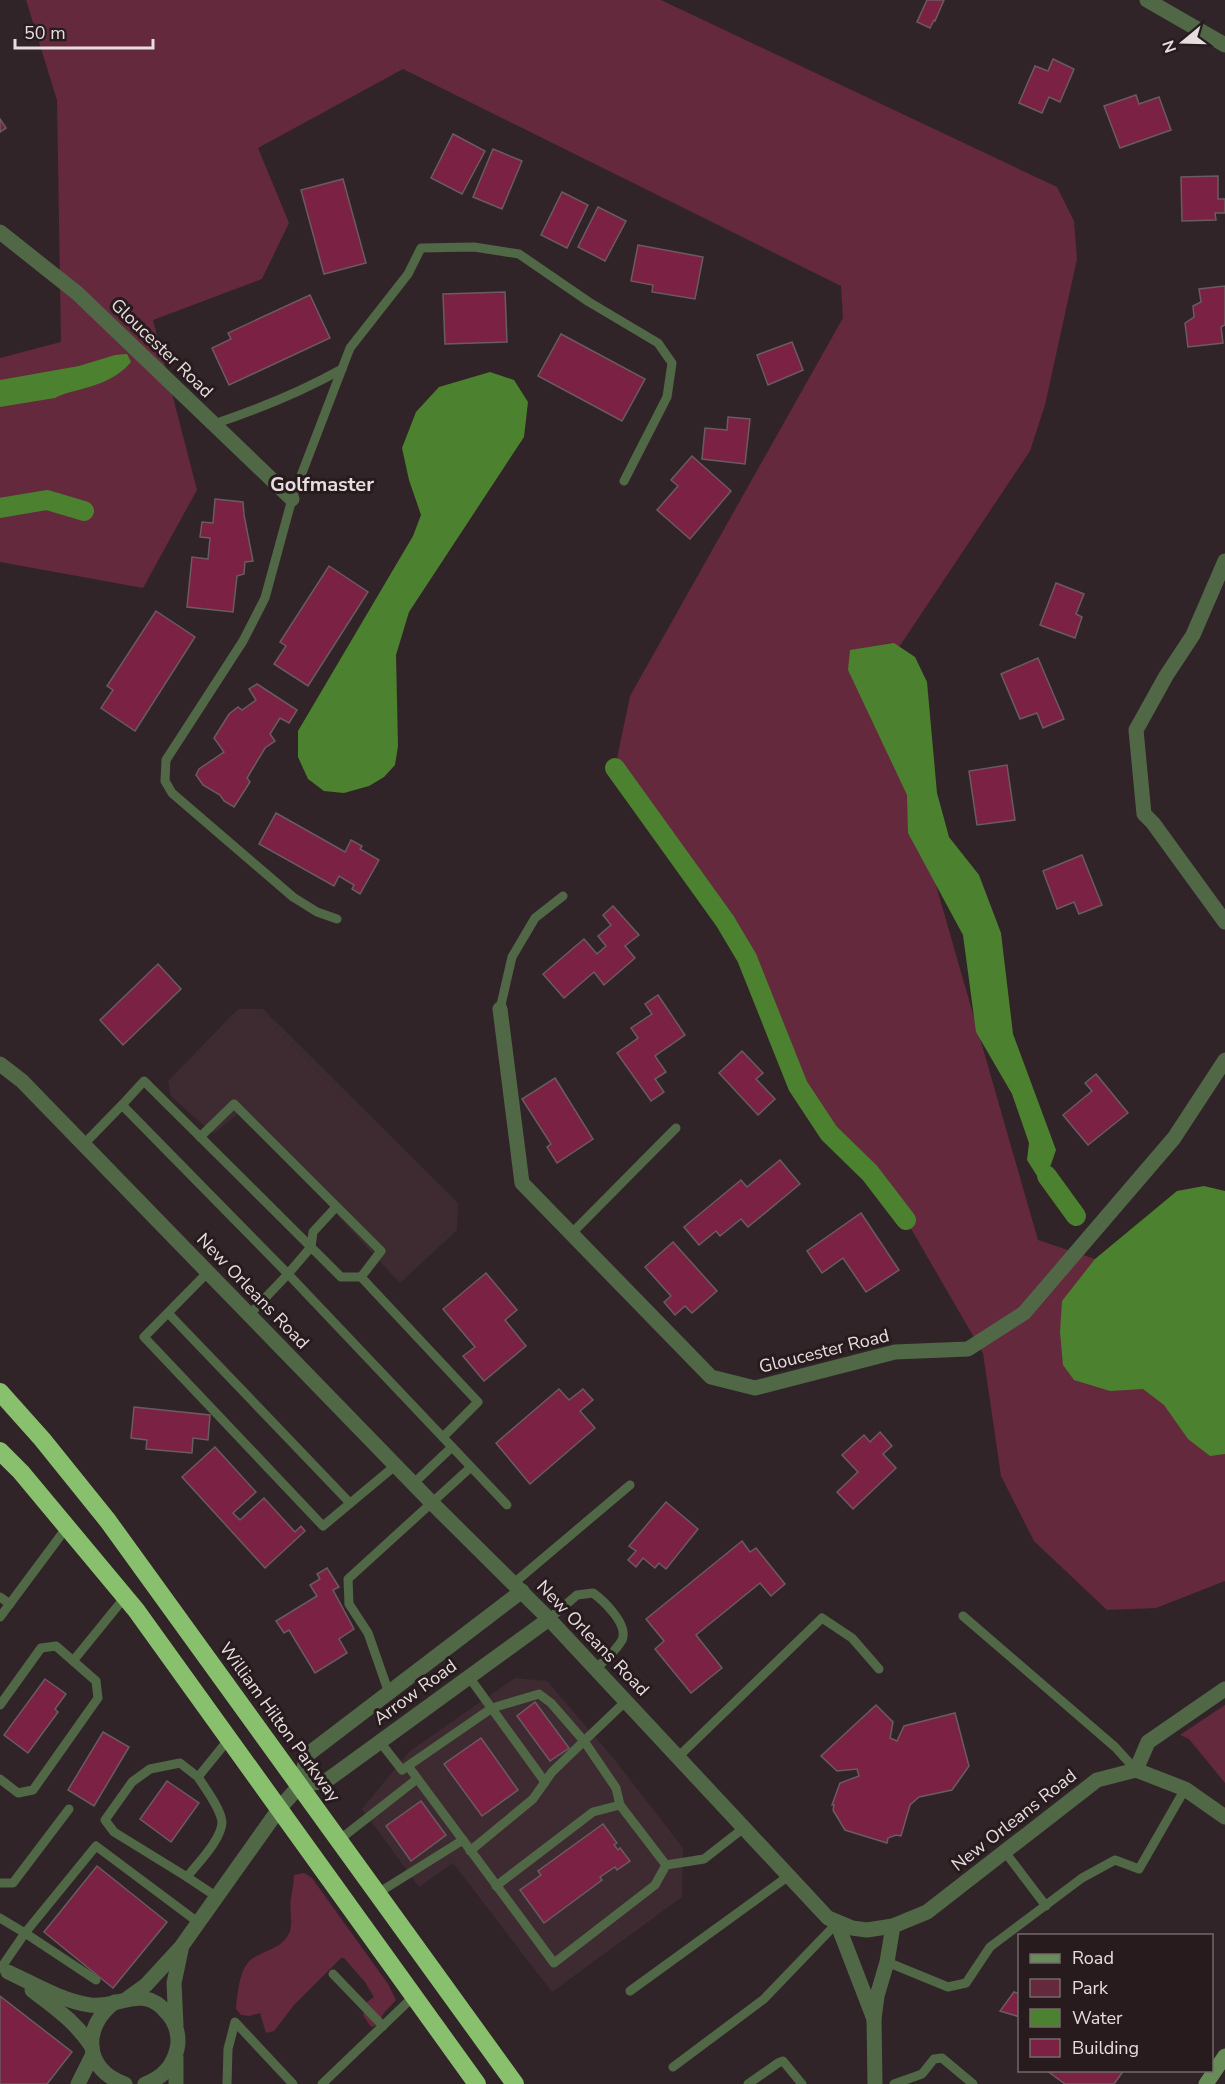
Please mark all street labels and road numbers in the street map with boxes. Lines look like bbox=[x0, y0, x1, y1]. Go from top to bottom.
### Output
street label: Gloucester Road bbox=[106, 293, 218, 403]
street label: New Orleans Road bbox=[191, 1228, 315, 1354]
street label: Gloucester Road bbox=[756, 1323, 892, 1379]
street label: New Orleans Road bbox=[531, 1575, 655, 1701]
street label: William Hilton Parkway bbox=[214, 1637, 347, 1807]
street label: Arrow Road bbox=[369, 1654, 461, 1730]
street label: New Orleans Road bbox=[947, 1764, 1081, 1876]

